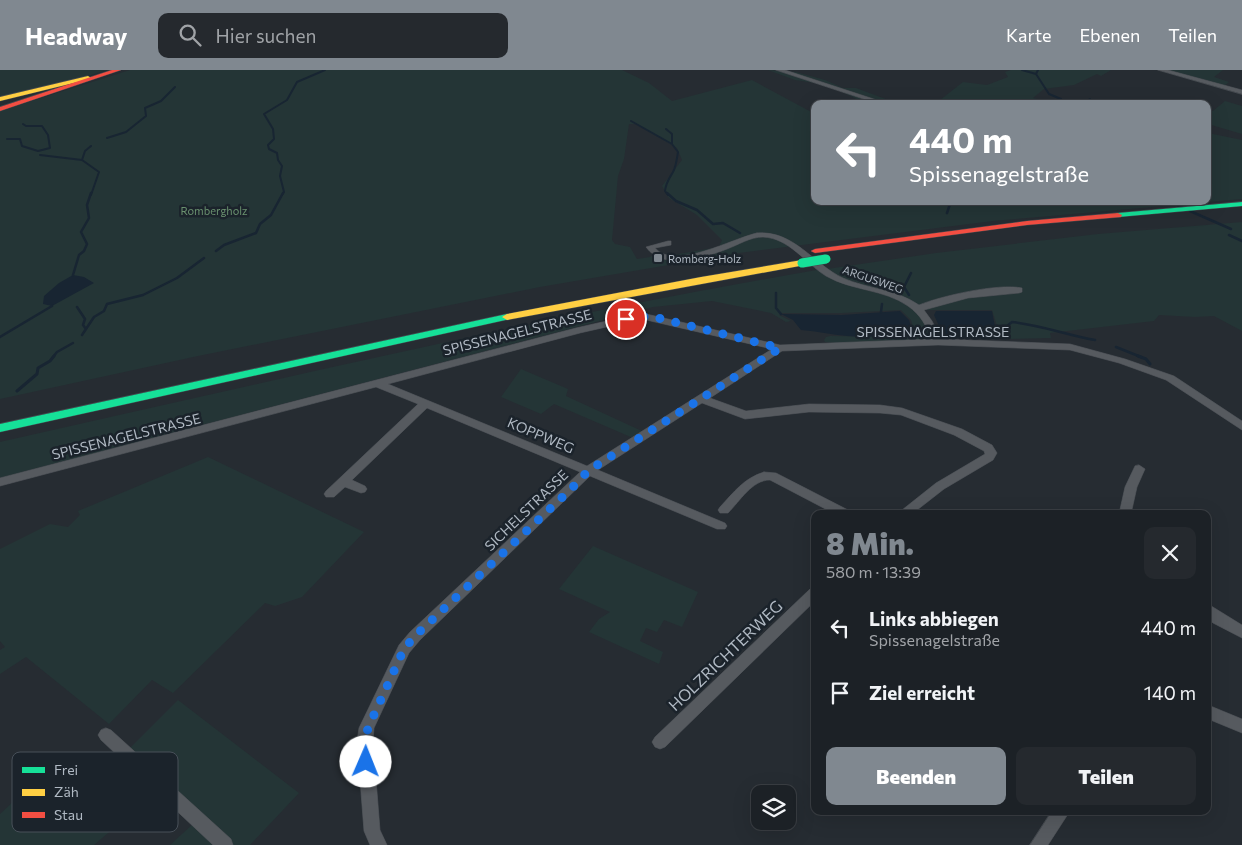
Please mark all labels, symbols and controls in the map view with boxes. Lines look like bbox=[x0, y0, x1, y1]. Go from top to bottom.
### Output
search box bbox=[158, 13, 508, 58]
text: Headway bbox=[25, 21, 128, 50]
icon: search bbox=[176, 21, 204, 49]
text: Hier suchen bbox=[216, 24, 316, 47]
text: Karte bbox=[1006, 24, 1051, 46]
text: Ebenen bbox=[1079, 24, 1140, 46]
text: Teilen bbox=[1168, 24, 1217, 46]
text: 440 m bbox=[909, 117, 1012, 160]
icon: left bbox=[826, 120, 891, 185]
text: Spissenagelstraße bbox=[909, 160, 1089, 187]
park label: Rombergholz bbox=[181, 204, 248, 217]
marker: Romberg-Holz bbox=[652, 252, 664, 264]
place label: Romberg-Holz bbox=[668, 252, 742, 265]
street label: ARGUSWEG bbox=[841, 263, 905, 295]
pin bbox=[605, 298, 647, 340]
street label: SPISSENAGELSTRASSE bbox=[441, 305, 593, 359]
icon: arrive bbox=[612, 305, 640, 333]
street label: SPISSENAGELSTRASSE bbox=[857, 323, 1009, 340]
street label: SPISSENAGELSTRASSE bbox=[50, 409, 202, 463]
street label: KOPPWEG bbox=[505, 413, 577, 457]
street label: SICHELSTRASSE bbox=[481, 466, 571, 554]
text: 8 Min. bbox=[826, 524, 914, 561]
button: close bbox=[1144, 527, 1196, 579]
text: 580 m · 13:39 bbox=[826, 562, 921, 581]
street label: HOLZRICHTERWEG bbox=[664, 596, 786, 714]
text: Links abbiegen bbox=[869, 607, 999, 630]
icon: left bbox=[826, 614, 854, 642]
text: 440 m bbox=[1141, 616, 1196, 639]
text: Spissenagelstraße bbox=[869, 630, 1000, 649]
icon: arrive bbox=[826, 679, 854, 707]
text: Ziel erreicht bbox=[869, 681, 975, 704]
text: 140 m bbox=[1144, 681, 1196, 704]
position arrow bbox=[339, 735, 391, 787]
button: Beenden bbox=[826, 747, 1006, 805]
button: Teilen bbox=[1016, 747, 1196, 805]
legend bbox=[12, 752, 178, 832]
text: Frei bbox=[54, 761, 78, 778]
text: Zäh bbox=[54, 783, 79, 800]
map controls bbox=[751, 785, 796, 830]
button: layers bbox=[751, 785, 796, 830]
text: Stau bbox=[54, 806, 83, 823]

